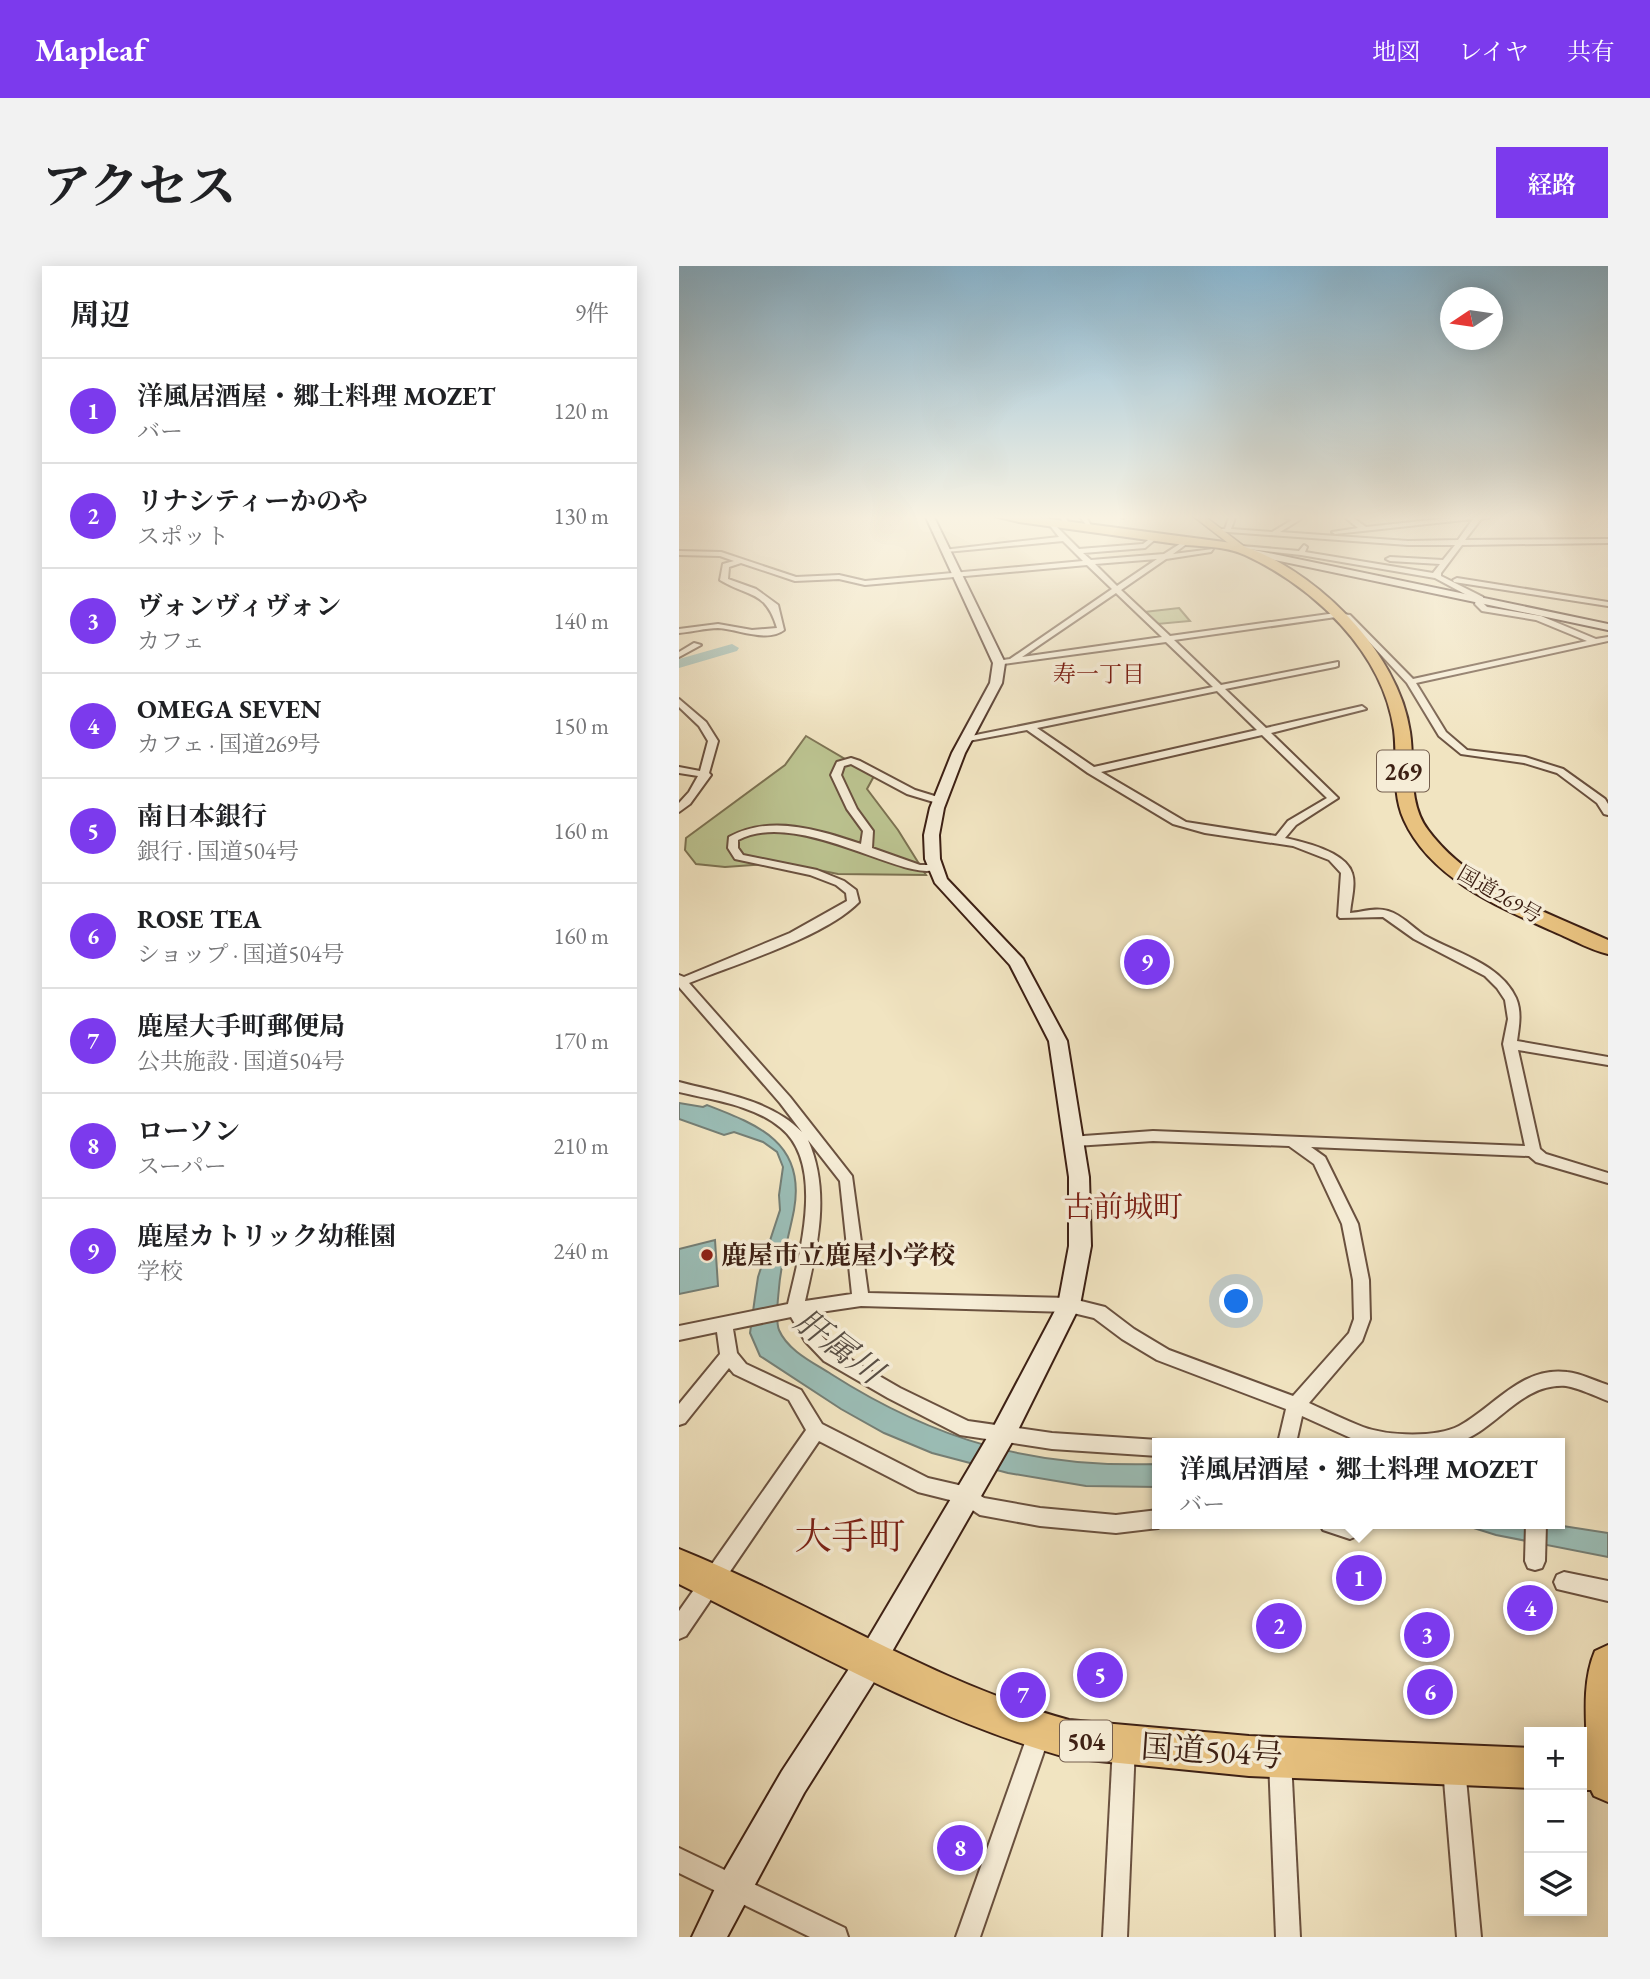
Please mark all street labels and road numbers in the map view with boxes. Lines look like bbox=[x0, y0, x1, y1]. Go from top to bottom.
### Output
road number: 269 bbox=[1377, 750, 1429, 792]
street label: 国道269号 bbox=[1453, 859, 1547, 929]
road number: 504 bbox=[1060, 1721, 1112, 1762]
street label: 国道504号 bbox=[1140, 1725, 1284, 1777]

